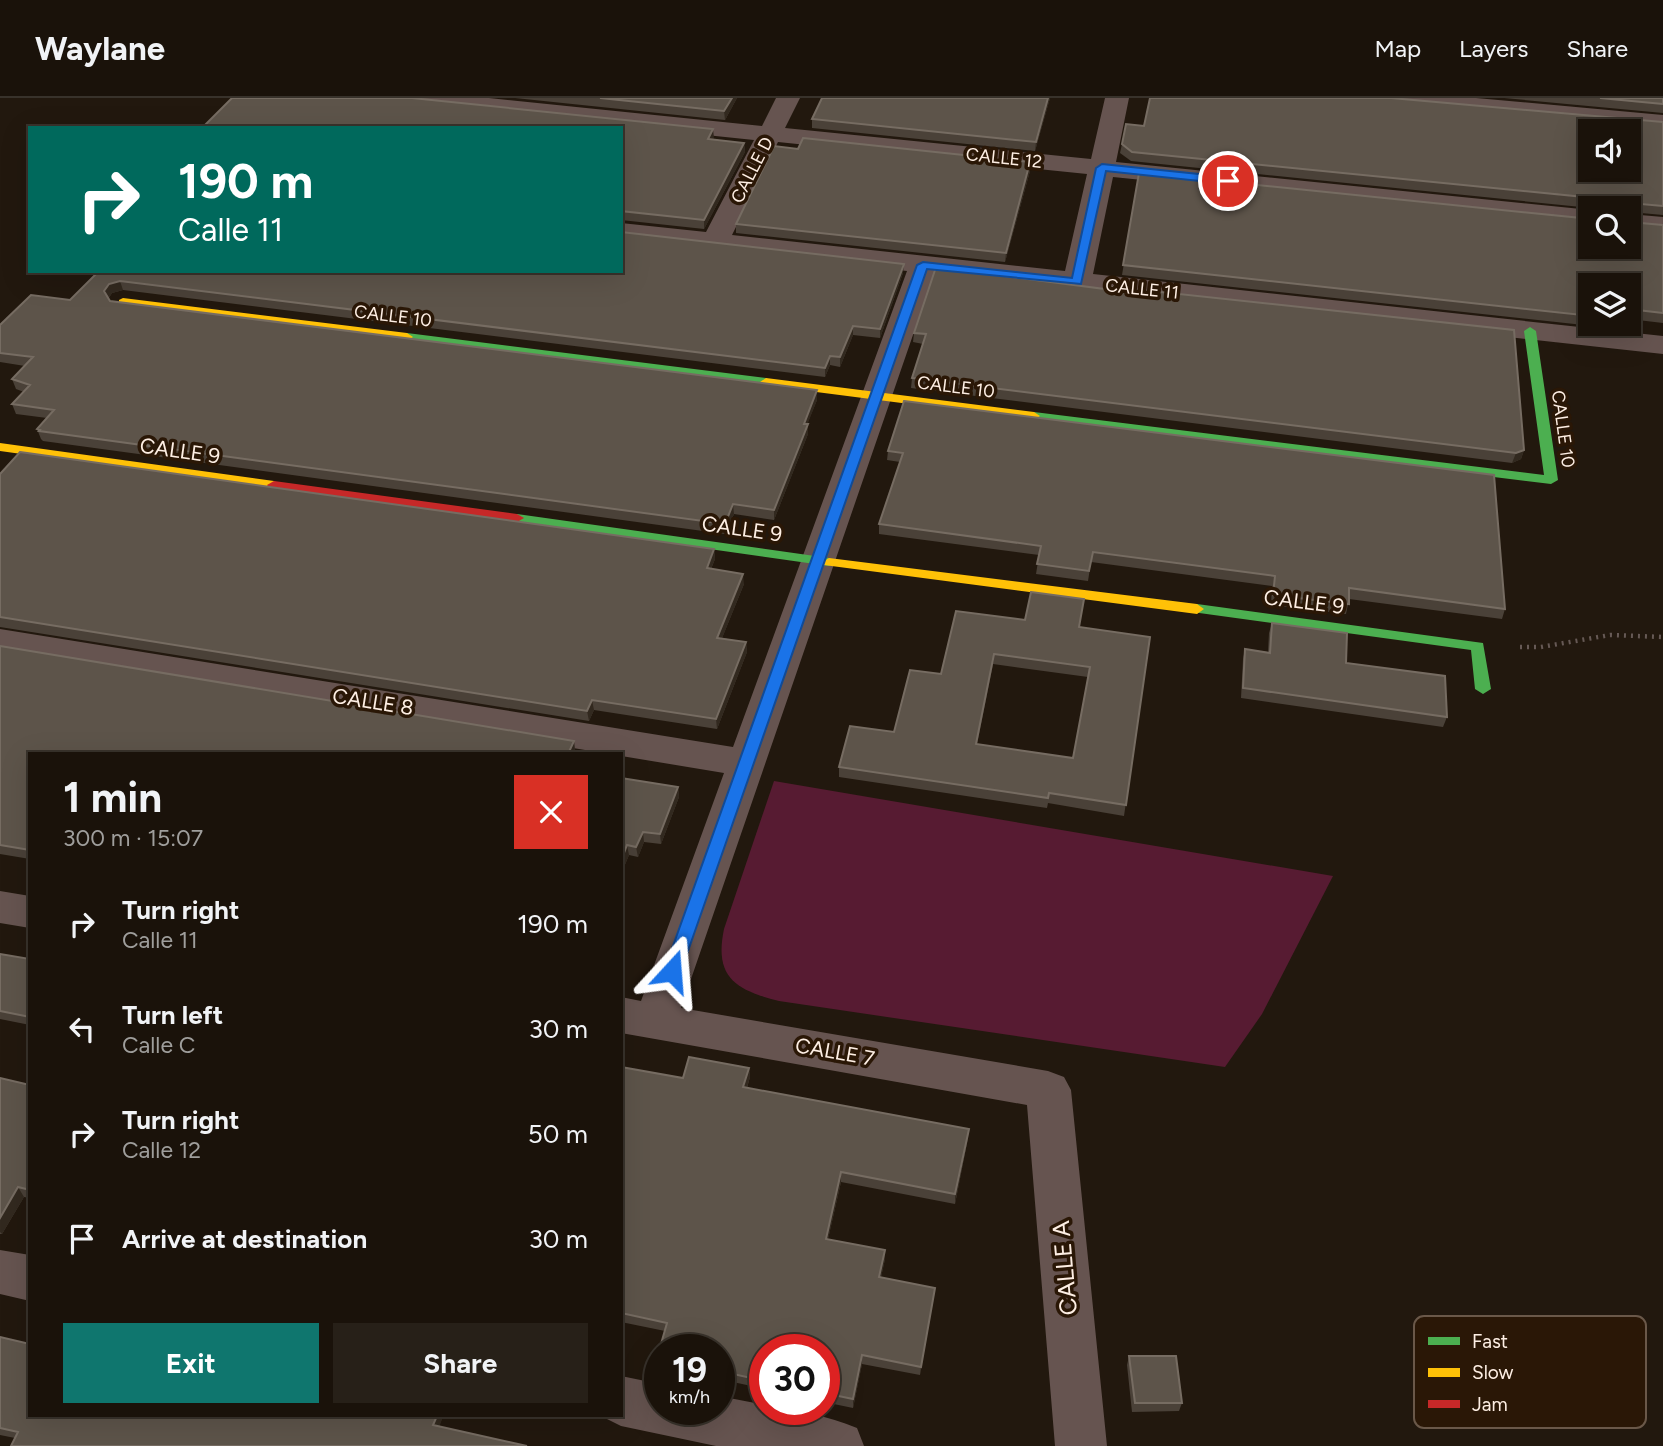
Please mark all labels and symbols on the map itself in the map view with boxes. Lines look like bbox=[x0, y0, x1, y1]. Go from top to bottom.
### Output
street label: CALLE D bbox=[726, 133, 778, 207]
street label: CALLE 12 bbox=[965, 143, 1043, 173]
pin bbox=[1198, 151, 1258, 211]
street label: CALLE 11 bbox=[1104, 274, 1180, 304]
street label: CALLE 10 bbox=[353, 300, 433, 332]
street label: CALLE 10 bbox=[916, 371, 996, 403]
street label: CALLE 10 bbox=[1547, 389, 1579, 469]
street label: CALLE 9 bbox=[138, 433, 222, 468]
street label: CALLE 9 bbox=[700, 511, 784, 546]
street label: CALLE 9 bbox=[1262, 584, 1346, 619]
street label: CALLE 8 bbox=[331, 683, 415, 720]
position arrow bbox=[635, 934, 709, 1008]
street label: CALLE 7 bbox=[793, 1032, 877, 1071]
street label: CALLE A bbox=[1046, 1219, 1083, 1317]
legend bbox=[1414, 1316, 1646, 1428]
text: Fast bbox=[1472, 1330, 1508, 1353]
speed limit sign: 30 bbox=[749, 1334, 840, 1425]
text: Slow bbox=[1472, 1361, 1514, 1384]
text: Jam bbox=[1472, 1393, 1508, 1416]

